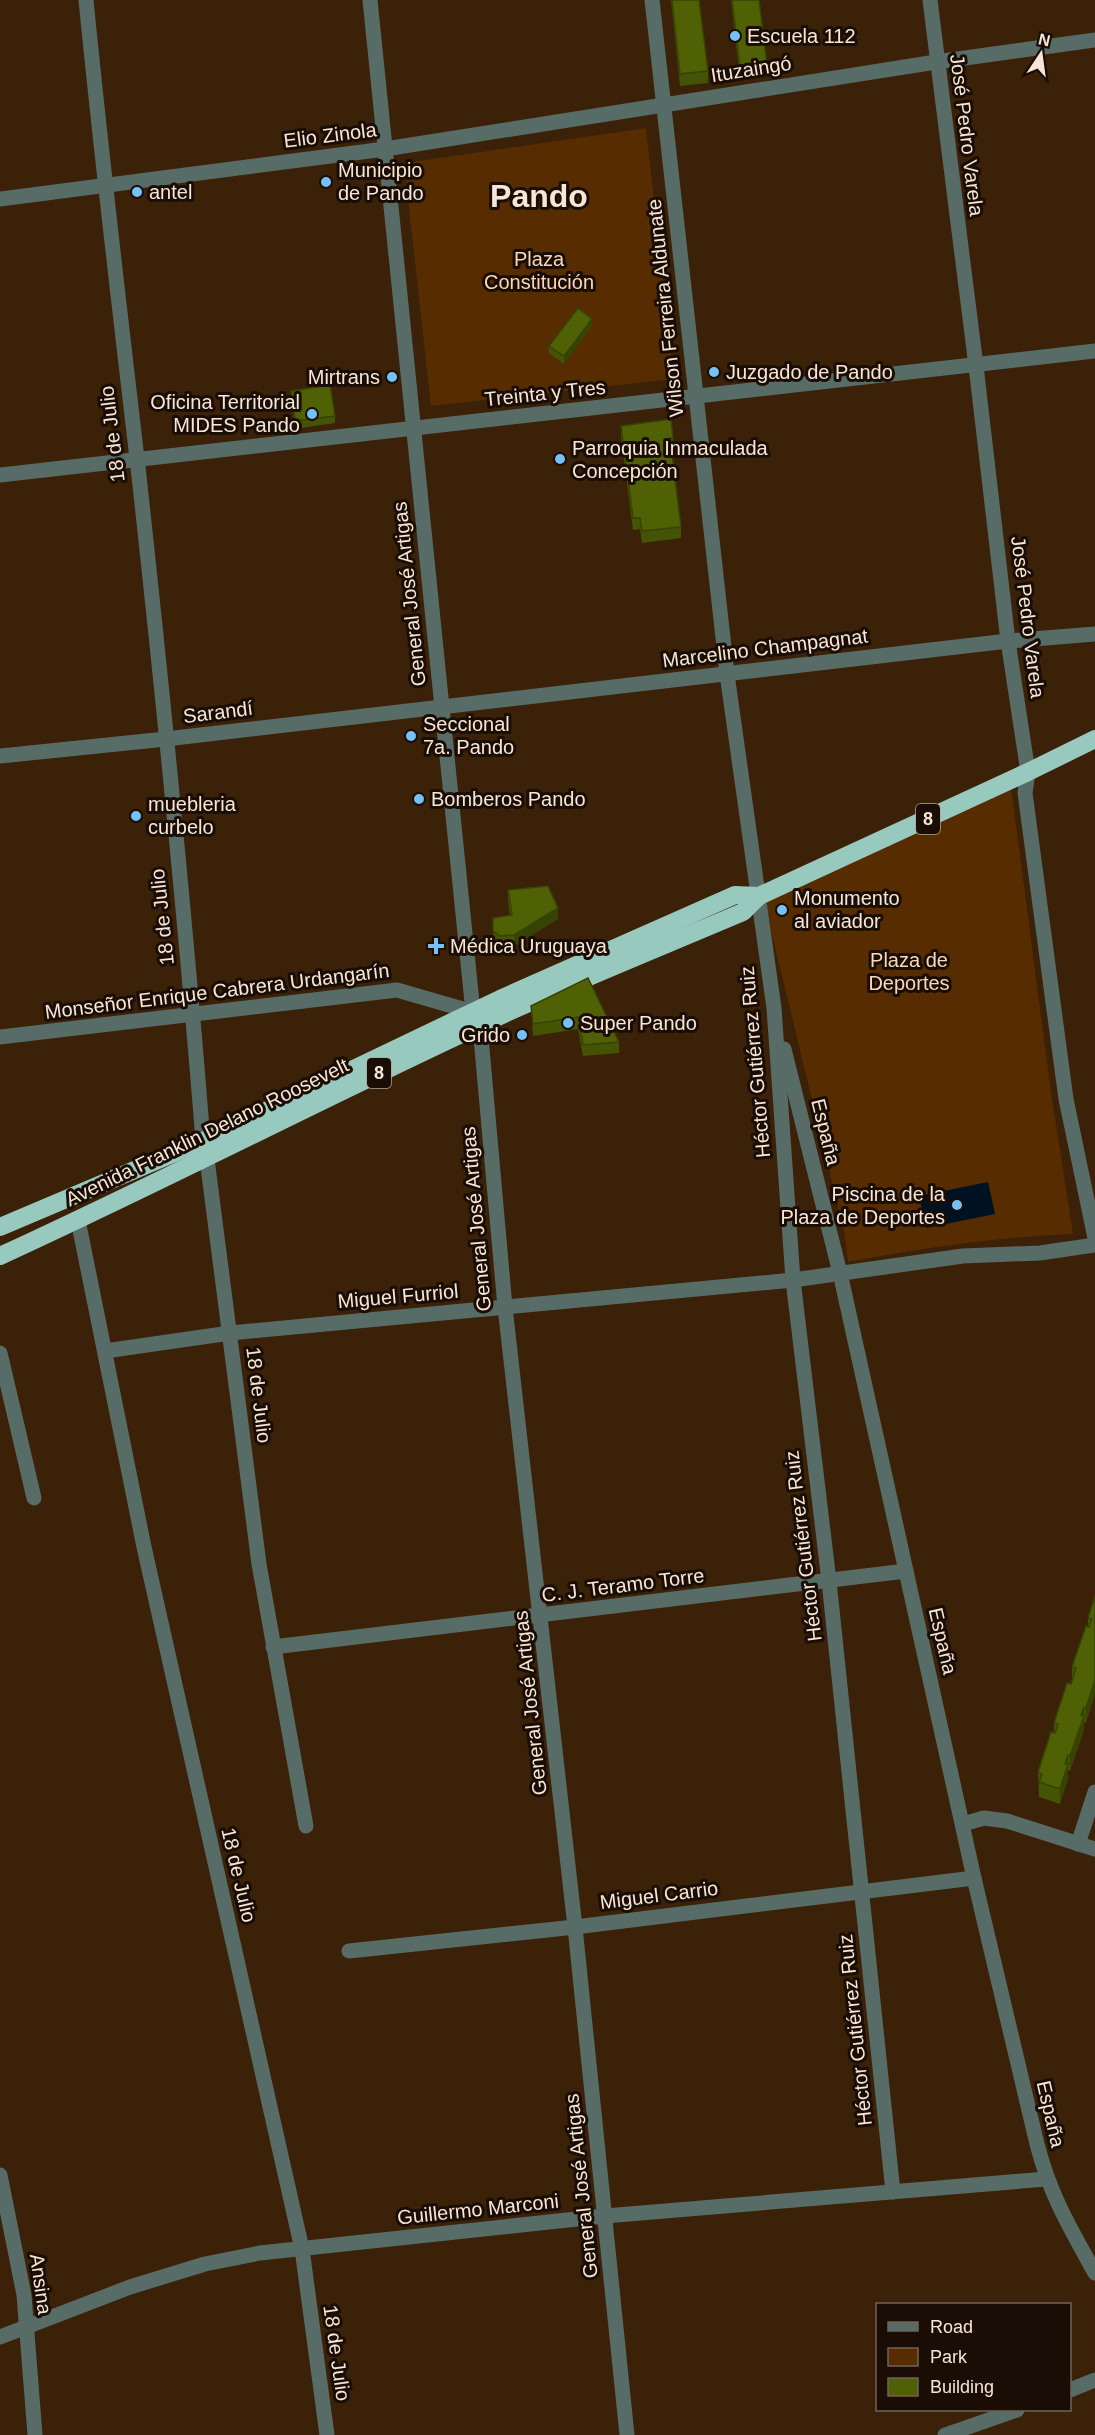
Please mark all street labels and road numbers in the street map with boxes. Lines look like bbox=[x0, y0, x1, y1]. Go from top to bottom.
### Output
street label: Ituzaingó bbox=[709, 52, 793, 86]
street label: José Pedro Varela bbox=[946, 53, 988, 218]
street label: Elio Zinola bbox=[282, 118, 379, 152]
street label: Wilson Ferreira Aldunate bbox=[643, 198, 687, 418]
street label: Treinta y Tres bbox=[483, 376, 607, 410]
street label: 18 de Julio bbox=[95, 385, 129, 483]
street label: General José Artigas bbox=[388, 501, 430, 687]
street label: José Pedro Varela bbox=[1007, 535, 1049, 700]
street label: Marcelino Champagnat bbox=[661, 624, 869, 672]
street label: Sarandí bbox=[182, 697, 255, 727]
road number: 8 bbox=[916, 804, 940, 834]
street label: 18 de Julio bbox=[146, 868, 178, 966]
street label: Monseñor Enrique Cabrera Urdangarín bbox=[44, 959, 390, 1023]
street label: Héctor Gutiérrez Ruiz bbox=[736, 965, 774, 1159]
street label: Avenida Franklin Delano Roosevelt bbox=[62, 1054, 352, 1210]
road number: 8 bbox=[367, 1058, 391, 1088]
street label: España bbox=[807, 1096, 845, 1168]
street label: General José Artigas bbox=[457, 1126, 495, 1312]
street label: Miguel Furriol bbox=[337, 1280, 459, 1312]
street label: 18 de Julio bbox=[242, 1346, 276, 1444]
street label: Héctor Gutiérrez Ruiz bbox=[780, 1449, 826, 1643]
street label: C. J. Teramo Torre bbox=[540, 1564, 706, 1606]
street label: España bbox=[925, 1605, 962, 1677]
street label: General José Artigas bbox=[509, 1610, 551, 1796]
street label: 18 de Julio bbox=[217, 1825, 261, 1925]
street label: Miguel Carrio bbox=[599, 1877, 719, 1913]
street label: Héctor Gutiérrez Ruiz bbox=[834, 1933, 876, 2127]
street label: España bbox=[1033, 2078, 1070, 2150]
street label: General José Artigas bbox=[560, 2093, 602, 2279]
street label: Guillermo Marconi bbox=[396, 2190, 560, 2228]
street label: Ansina bbox=[26, 2252, 56, 2317]
street label: 18 de Julio bbox=[319, 2304, 355, 2402]

